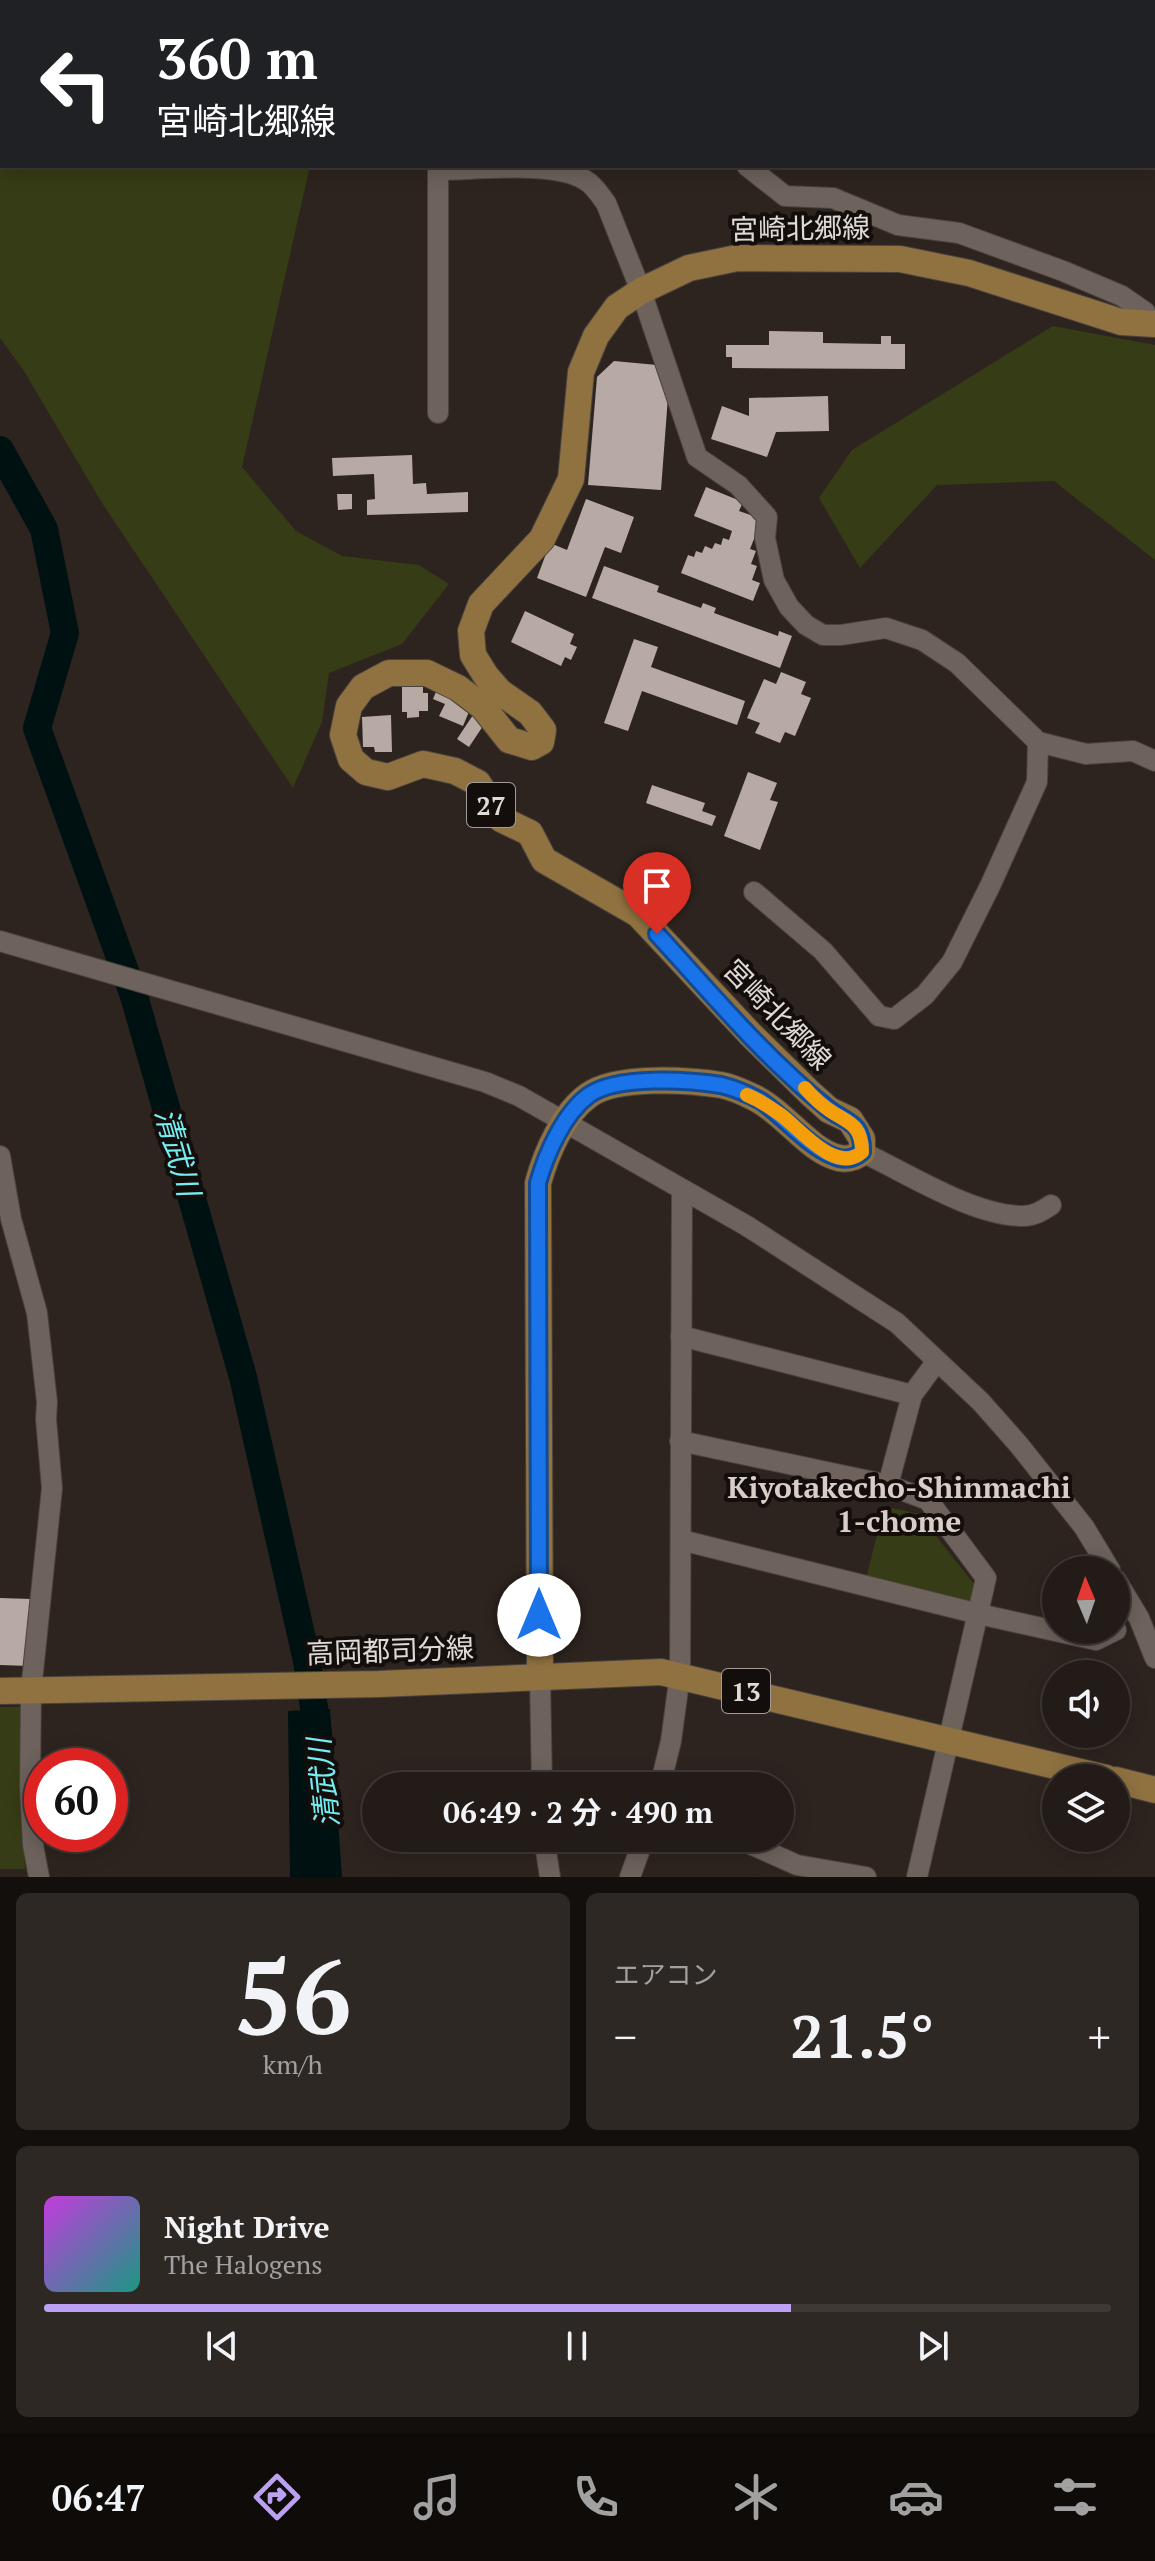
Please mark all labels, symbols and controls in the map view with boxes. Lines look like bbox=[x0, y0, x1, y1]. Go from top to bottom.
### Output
text: 360 m bbox=[156, 21, 318, 95]
icon: left bbox=[24, 32, 128, 136]
text: 宮崎北郷線 bbox=[156, 97, 336, 144]
street label: 宮崎北郷線 bbox=[730, 208, 870, 248]
road number: 27 bbox=[467, 783, 515, 827]
pin bbox=[623, 852, 691, 934]
icon: arrive bbox=[635, 864, 679, 908]
street label: 宮崎北郷線 bbox=[716, 951, 840, 1077]
water label: 清武川 bbox=[146, 1103, 210, 1204]
district label: Kiyotakecho-Shinmachi 1-chome bbox=[727, 1467, 1071, 1541]
north arrow bbox=[1042, 1556, 1130, 1644]
map controls bbox=[1042, 1556, 1130, 1852]
position arrow bbox=[497, 1573, 581, 1657]
street label: 高岡都司分線 bbox=[305, 1629, 475, 1671]
button: sound bbox=[1042, 1660, 1130, 1748]
road number: 13 bbox=[722, 1669, 770, 1713]
water label: 清武川 bbox=[298, 1733, 348, 1830]
speed limit sign: 60 bbox=[24, 1748, 128, 1852]
button: layers bbox=[1042, 1764, 1130, 1852]
text: 06:49 · 2 分 · 490 m bbox=[443, 1792, 713, 1832]
text: 56 bbox=[234, 1926, 352, 2064]
text: エアコン bbox=[614, 1957, 718, 1991]
text: 21.5° bbox=[790, 1996, 934, 2075]
text: − bbox=[614, 2007, 637, 2066]
text: + bbox=[1088, 2007, 1111, 2066]
text: km/h bbox=[263, 2047, 323, 2081]
text: Night Drive bbox=[164, 2207, 330, 2247]
text: The Halogens bbox=[164, 2247, 322, 2281]
icon: previous bbox=[200, 2324, 244, 2368]
icon: pause bbox=[555, 2324, 599, 2368]
icon: next bbox=[911, 2324, 955, 2368]
icon: directions bbox=[249, 2469, 305, 2525]
icon: music bbox=[409, 2469, 465, 2525]
icon: phone bbox=[568, 2469, 624, 2525]
icon: climate bbox=[728, 2469, 784, 2525]
icon: car bbox=[888, 2469, 944, 2525]
icon: filters bbox=[1047, 2469, 1103, 2525]
text: 06:47 bbox=[52, 2474, 146, 2521]

